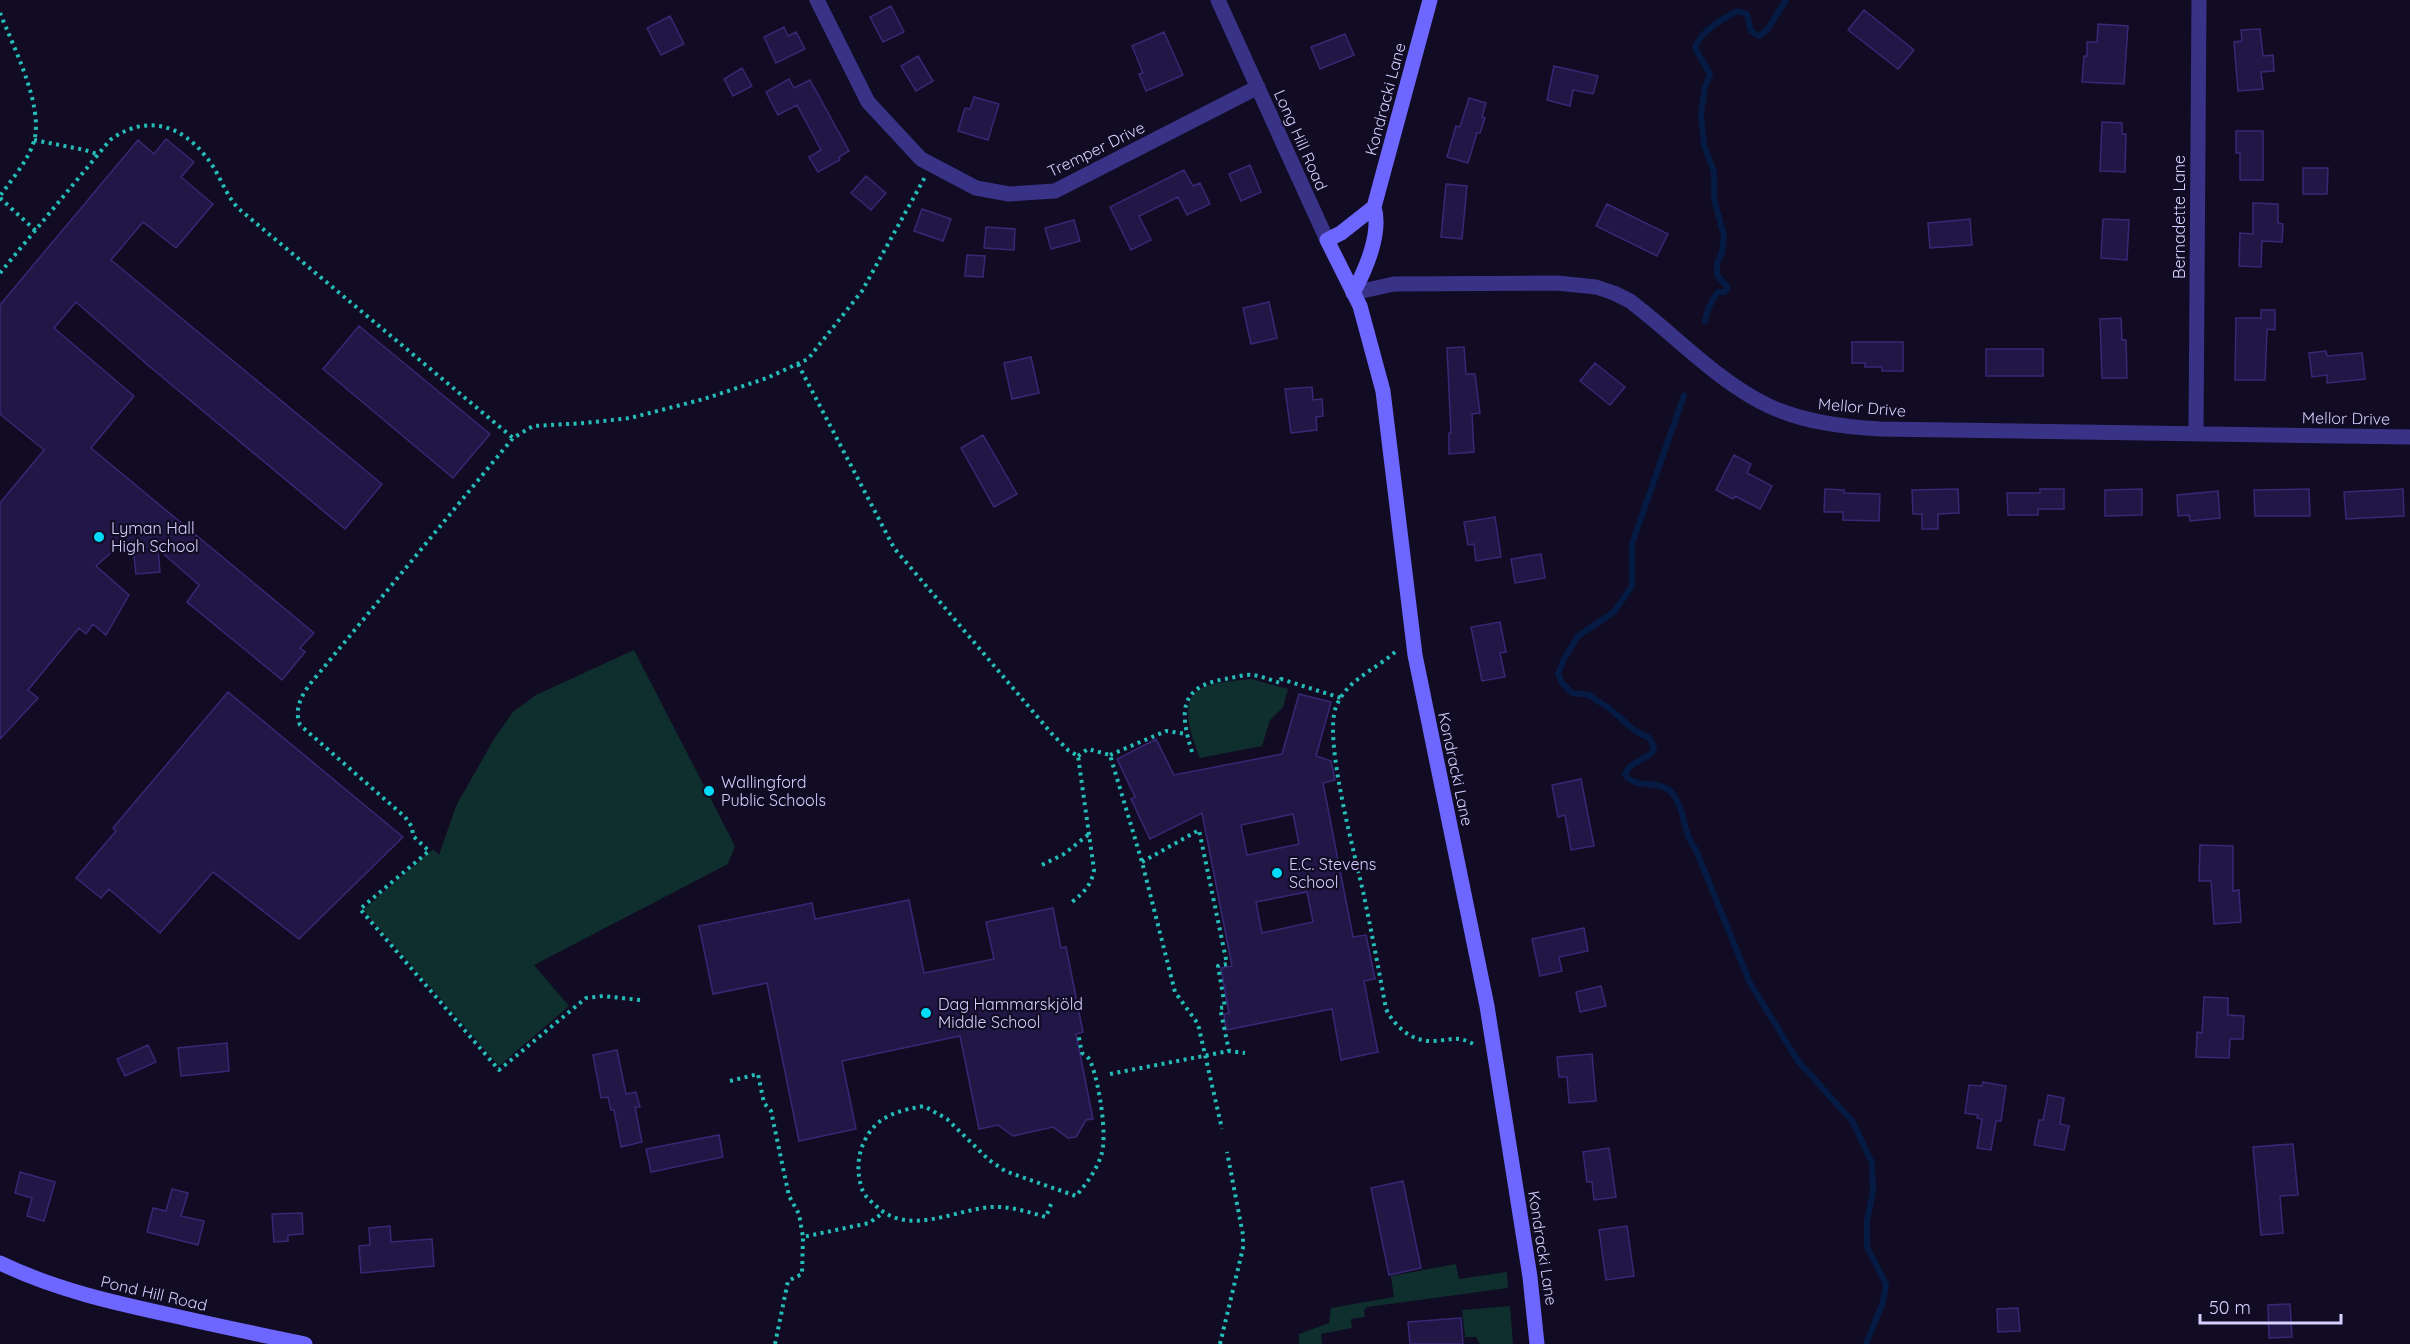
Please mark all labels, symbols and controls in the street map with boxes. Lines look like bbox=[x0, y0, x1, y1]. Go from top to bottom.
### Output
street label: Kondracki Lane bbox=[1360, 40, 1410, 158]
street label: Long Hill Road bbox=[1270, 87, 1332, 193]
street label: Tremper Drive bbox=[1044, 117, 1148, 181]
street label: Bernadette Lane bbox=[2169, 155, 2189, 279]
street label: Mellor Drive bbox=[1817, 393, 1907, 421]
street label: Mellor Drive bbox=[2302, 407, 2390, 429]
place label: Lyman Hall High School bbox=[111, 518, 199, 556]
marker: Lyman Hall High School bbox=[92, 530, 106, 544]
street label: Kondracki Lane bbox=[1434, 710, 1478, 828]
place label: Wallingford Public Schools bbox=[721, 772, 826, 810]
marker: Wallingford Public Schools bbox=[702, 784, 716, 798]
place label: E.C. Stevens School bbox=[1289, 854, 1376, 892]
marker: E.C. Stevens School bbox=[1270, 866, 1284, 880]
place label: Dag Hammarskjöld Middle School bbox=[938, 994, 1083, 1032]
marker: Dag Hammarskjöld Middle School bbox=[919, 1006, 933, 1020]
street label: Kondracki Lane bbox=[1524, 1189, 1562, 1307]
street label: Pond Hill Road bbox=[99, 1271, 209, 1315]
scale bar bbox=[2200, 1287, 2341, 1325]
text: 50 m bbox=[2209, 1296, 2251, 1319]

